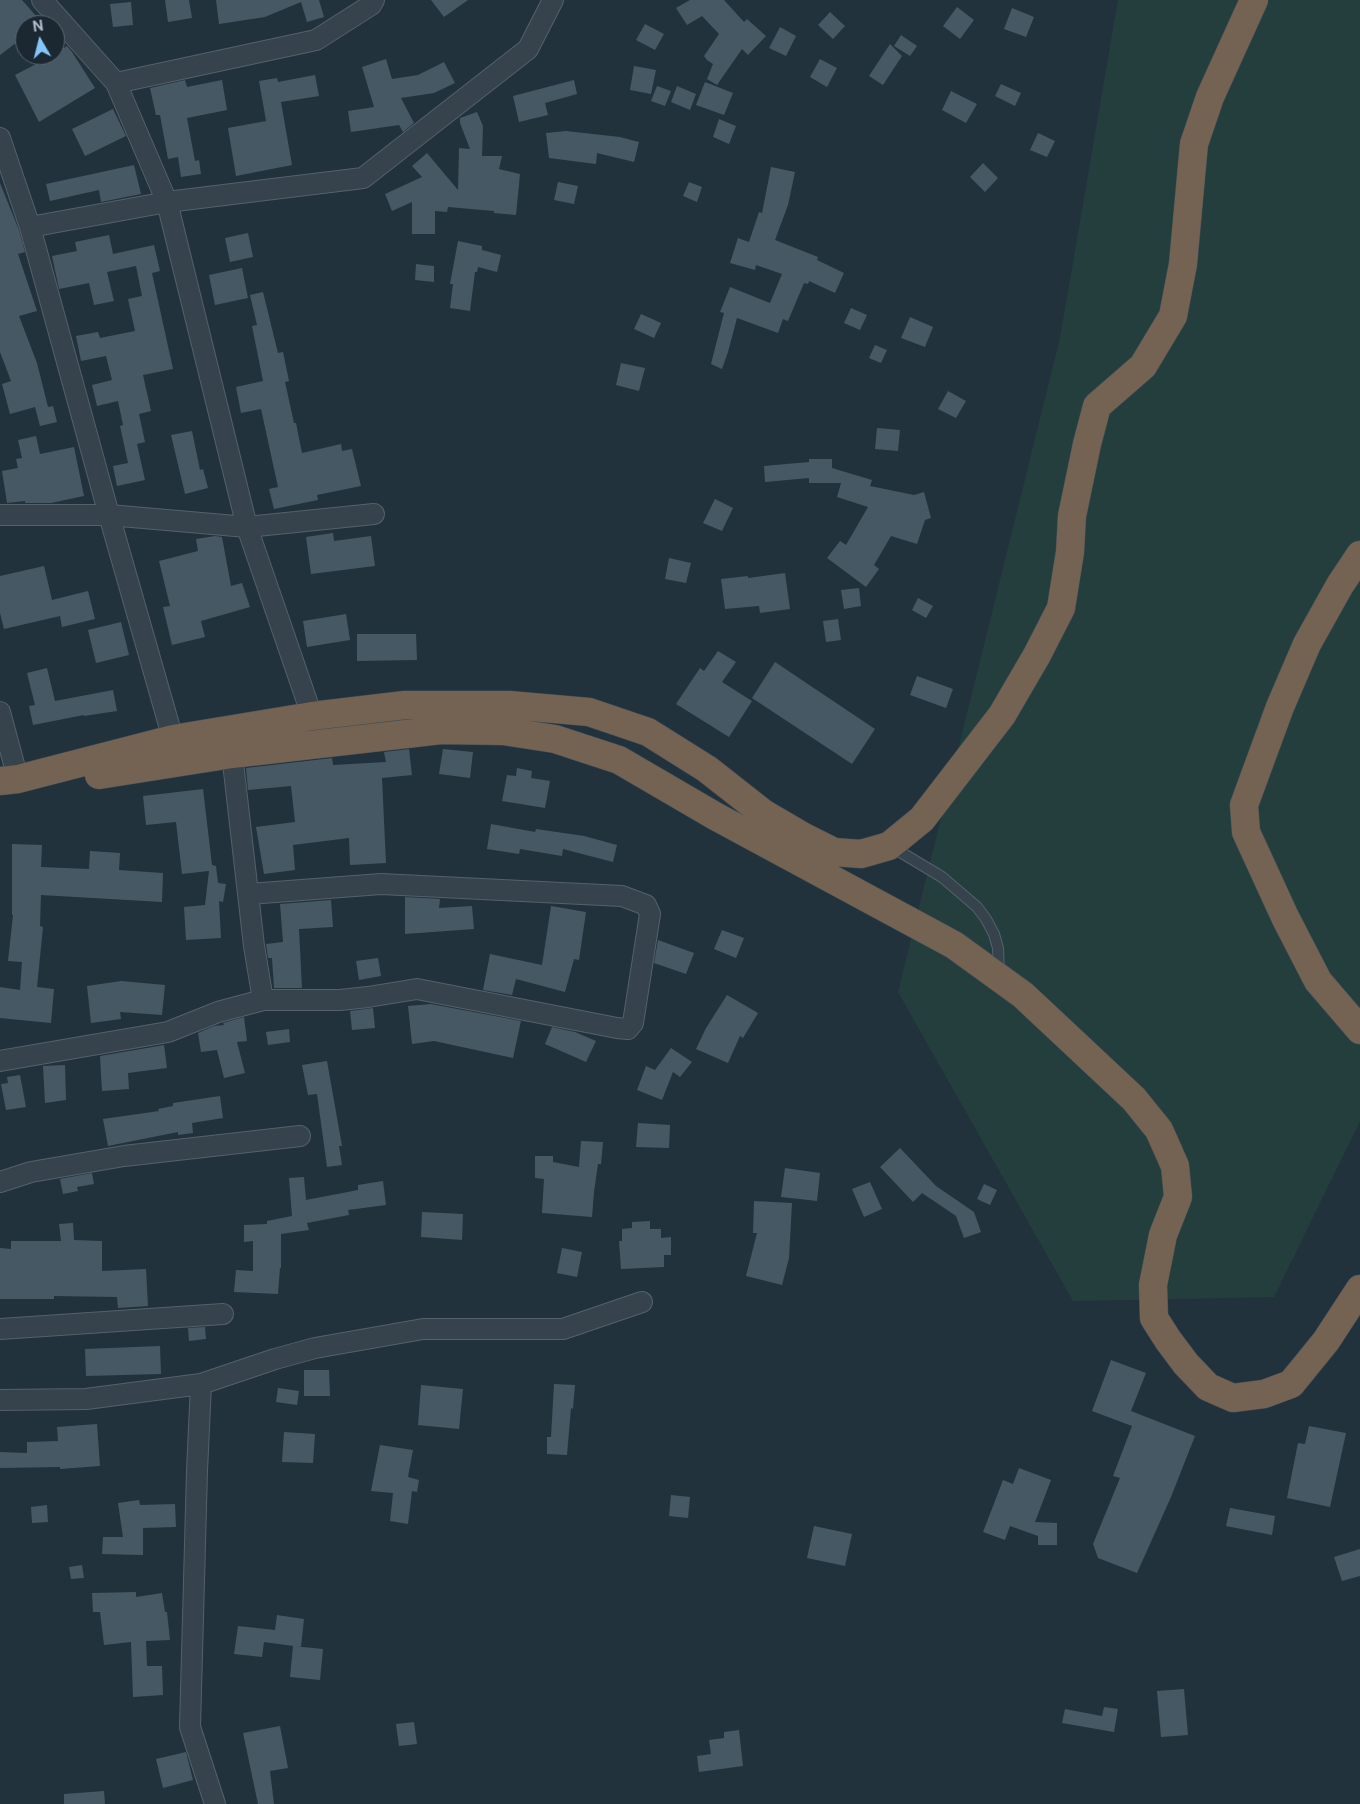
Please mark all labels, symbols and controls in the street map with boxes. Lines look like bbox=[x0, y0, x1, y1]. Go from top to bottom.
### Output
north arrow bbox=[15, 15, 65, 65]
text: N bbox=[32, 17, 45, 35]

